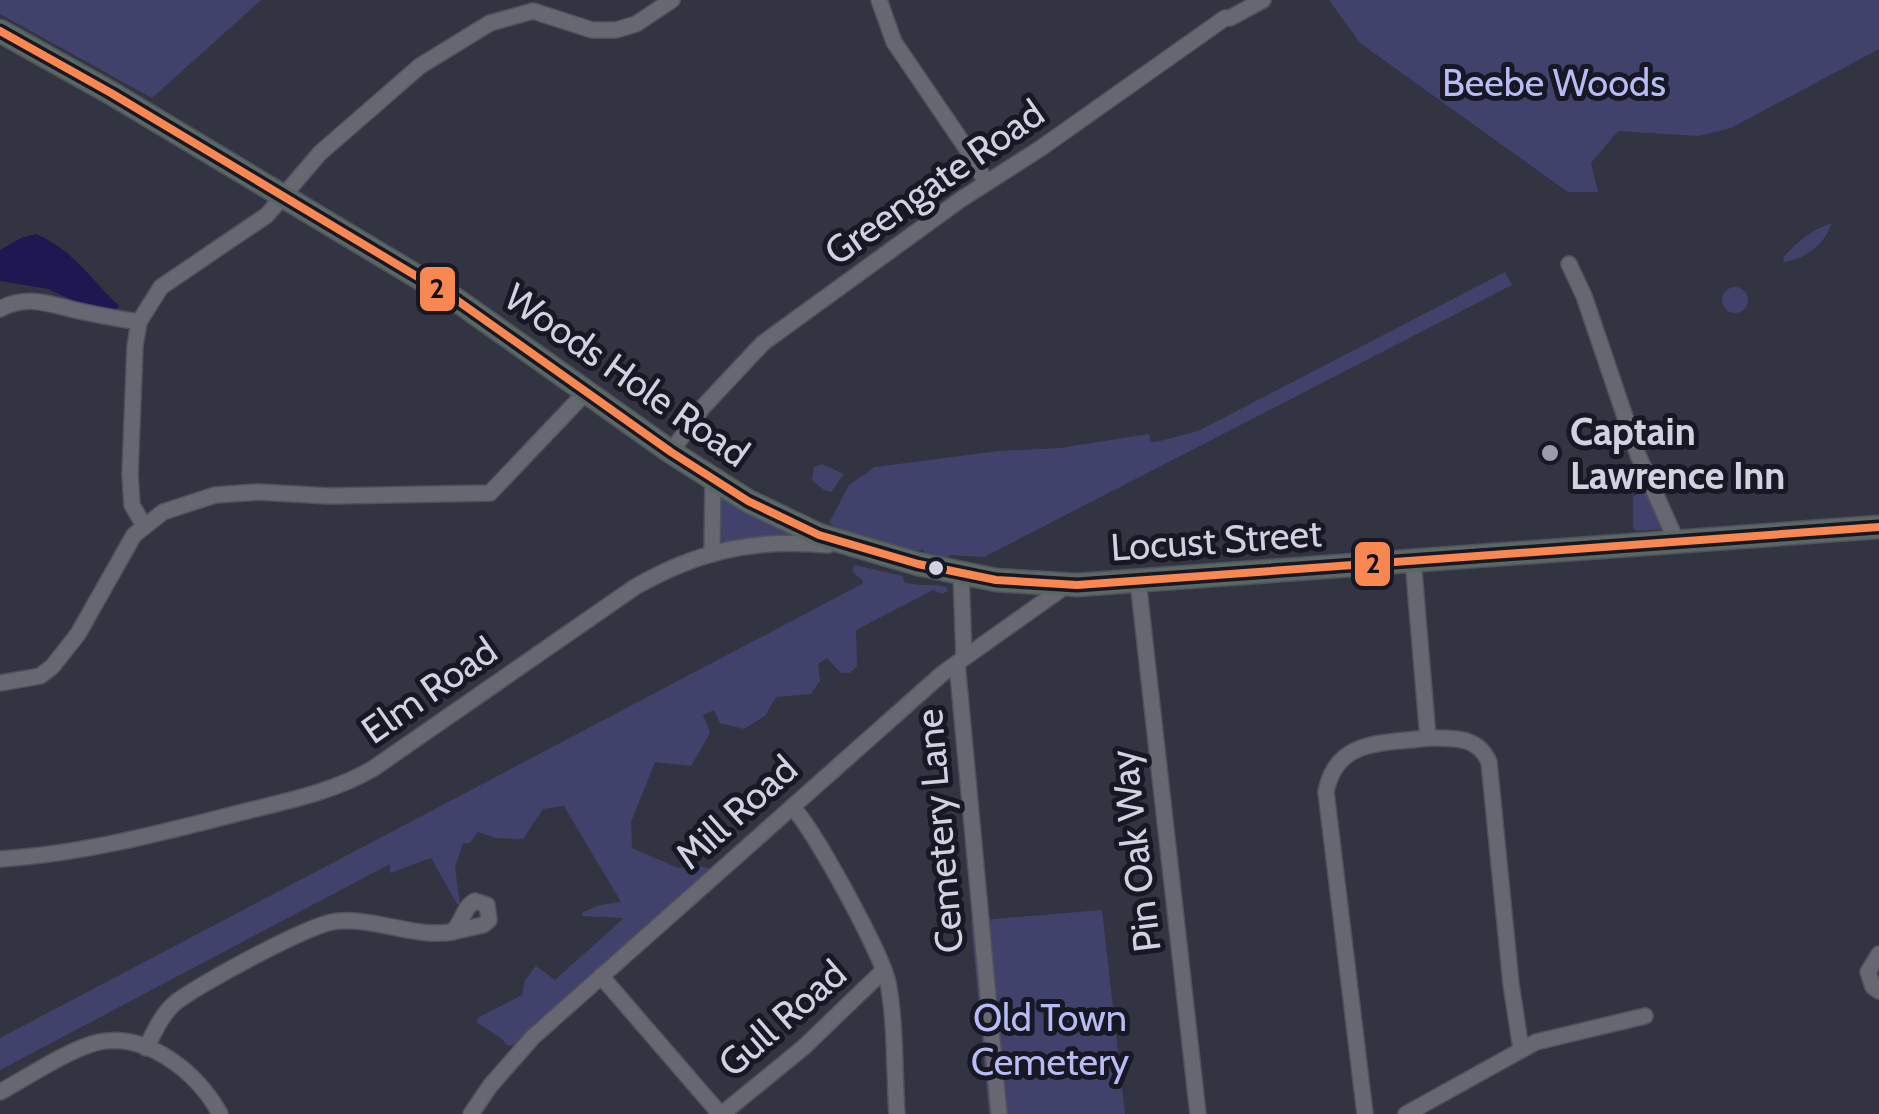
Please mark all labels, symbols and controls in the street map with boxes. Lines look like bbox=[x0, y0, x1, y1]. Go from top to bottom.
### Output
park label: Beebe Woods bbox=[1442, 59, 1666, 106]
street label: Greengate Road bbox=[815, 89, 1053, 275]
line badge: 2 bbox=[418, 265, 457, 313]
text: 2 bbox=[430, 271, 444, 305]
street label: Woods Hole Road bbox=[496, 273, 758, 477]
place label: Captain Lawrence Inn bbox=[1570, 408, 1785, 499]
marker: Captain Lawrence Inn bbox=[1539, 442, 1561, 464]
street label: Locust Street bbox=[1109, 509, 1323, 571]
line badge: 2 bbox=[1353, 540, 1392, 588]
text: 2 bbox=[1366, 546, 1380, 580]
unlabelled marker bbox=[926, 558, 946, 578]
street label: Elm Road bbox=[352, 626, 506, 754]
street label: Cemetery Lane bbox=[905, 707, 973, 955]
street label: Mill Road bbox=[665, 745, 807, 879]
street label: Pin Oak Way bbox=[1099, 747, 1171, 955]
street label: Gull Road bbox=[708, 950, 856, 1086]
park label: Old Town Cemetery bbox=[971, 994, 1129, 1085]

